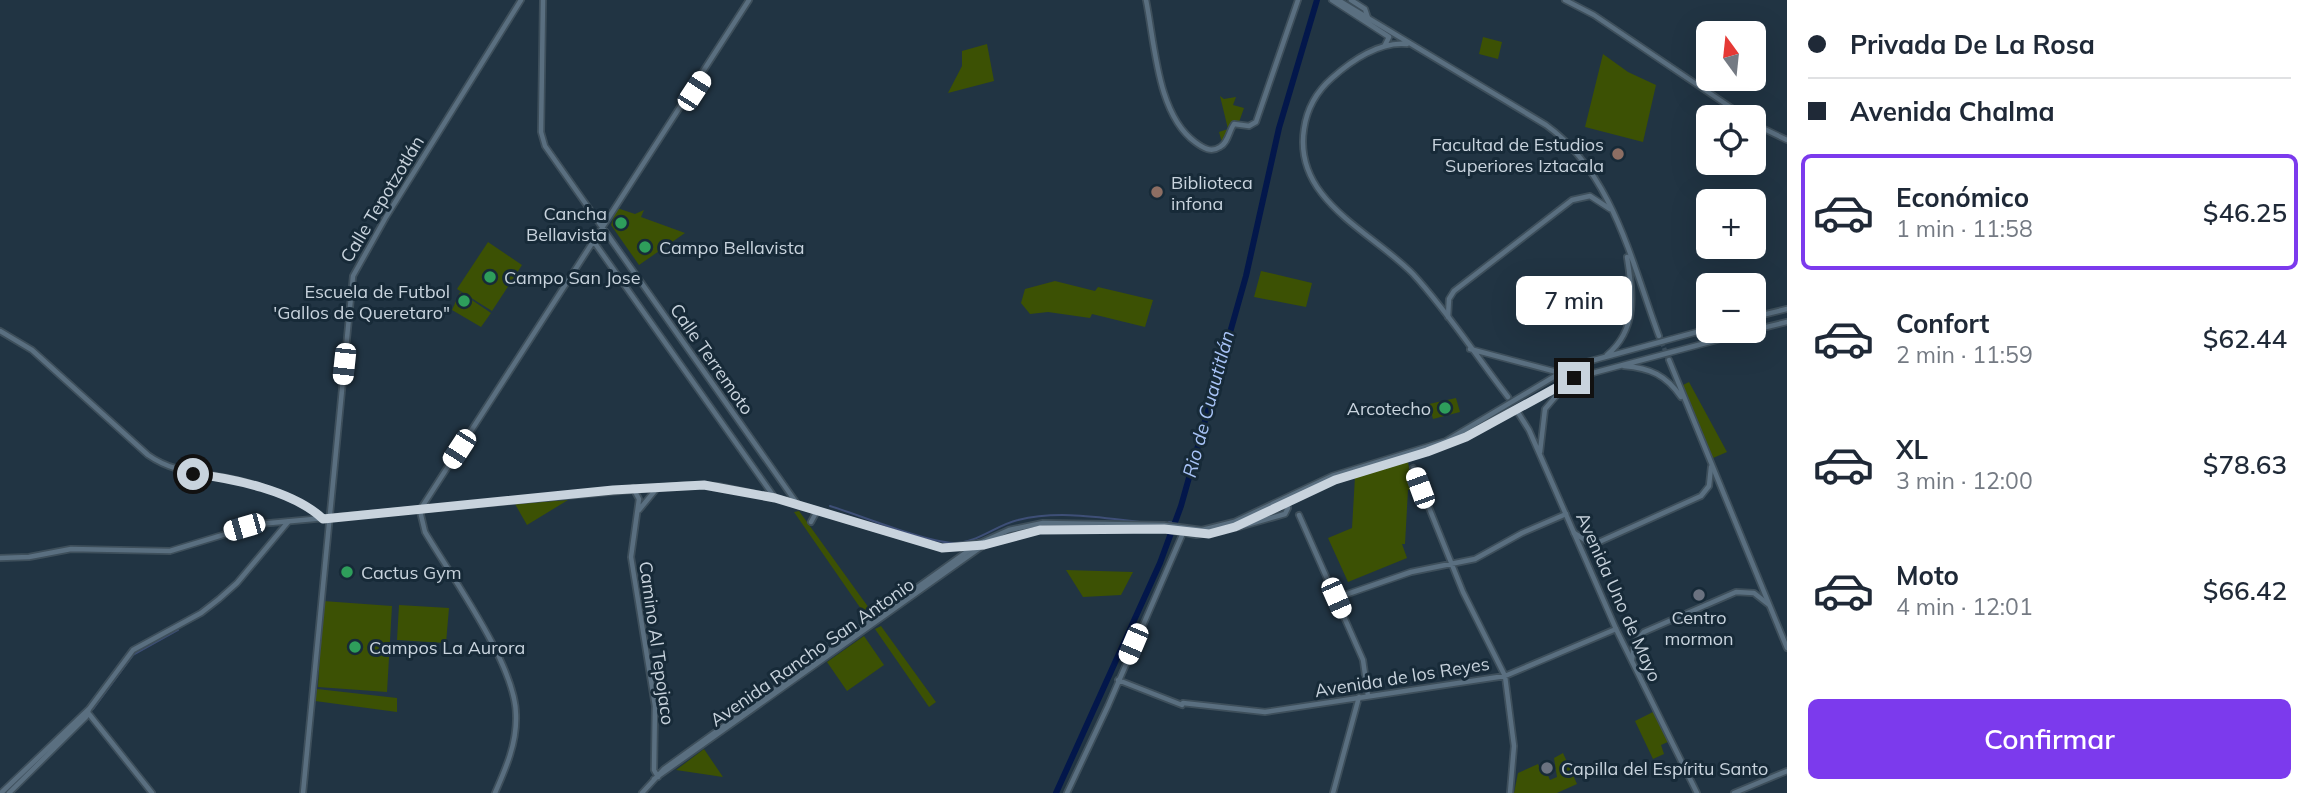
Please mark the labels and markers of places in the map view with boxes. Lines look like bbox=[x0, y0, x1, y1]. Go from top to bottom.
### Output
place label: Facultad de Estudios Superiores Iztacala bbox=[1432, 133, 1604, 177]
marker: Facultad de Estudios Superiores Iztacala bbox=[1610, 146, 1626, 162]
place label: Biblioteca infona bbox=[1171, 171, 1253, 215]
marker: Biblioteca infona bbox=[1149, 184, 1165, 200]
place label: Cancha Bellavista bbox=[526, 202, 607, 246]
marker: Cancha Bellavista bbox=[613, 215, 629, 231]
place label: Campo Bellavista bbox=[659, 236, 805, 259]
marker: Campo Bellavista bbox=[637, 239, 653, 255]
place label: Campo San Jose bbox=[504, 266, 641, 289]
marker: Campo San Jose bbox=[482, 269, 498, 285]
place label: Escuela de Futbol 'Gallos de Queretaro" bbox=[273, 280, 450, 324]
marker: Escuela de Futbol 'Gallos de Queretaro" bbox=[456, 293, 472, 309]
place label: Arcotecho bbox=[1347, 397, 1431, 420]
marker: Arcotecho bbox=[1437, 400, 1453, 416]
place label: Cactus Gym bbox=[361, 561, 462, 584]
marker: Cactus Gym bbox=[339, 564, 355, 580]
marker: Centro mormon bbox=[1691, 587, 1707, 603]
place label: Centro mormon bbox=[1664, 606, 1734, 650]
place label: Campos La Aurora bbox=[369, 636, 525, 659]
marker: Campos La Aurora bbox=[347, 639, 363, 655]
place label: Capilla del Espíritu Santo bbox=[1561, 757, 1768, 780]
marker: Capilla del Espíritu Santo bbox=[1539, 760, 1555, 776]

